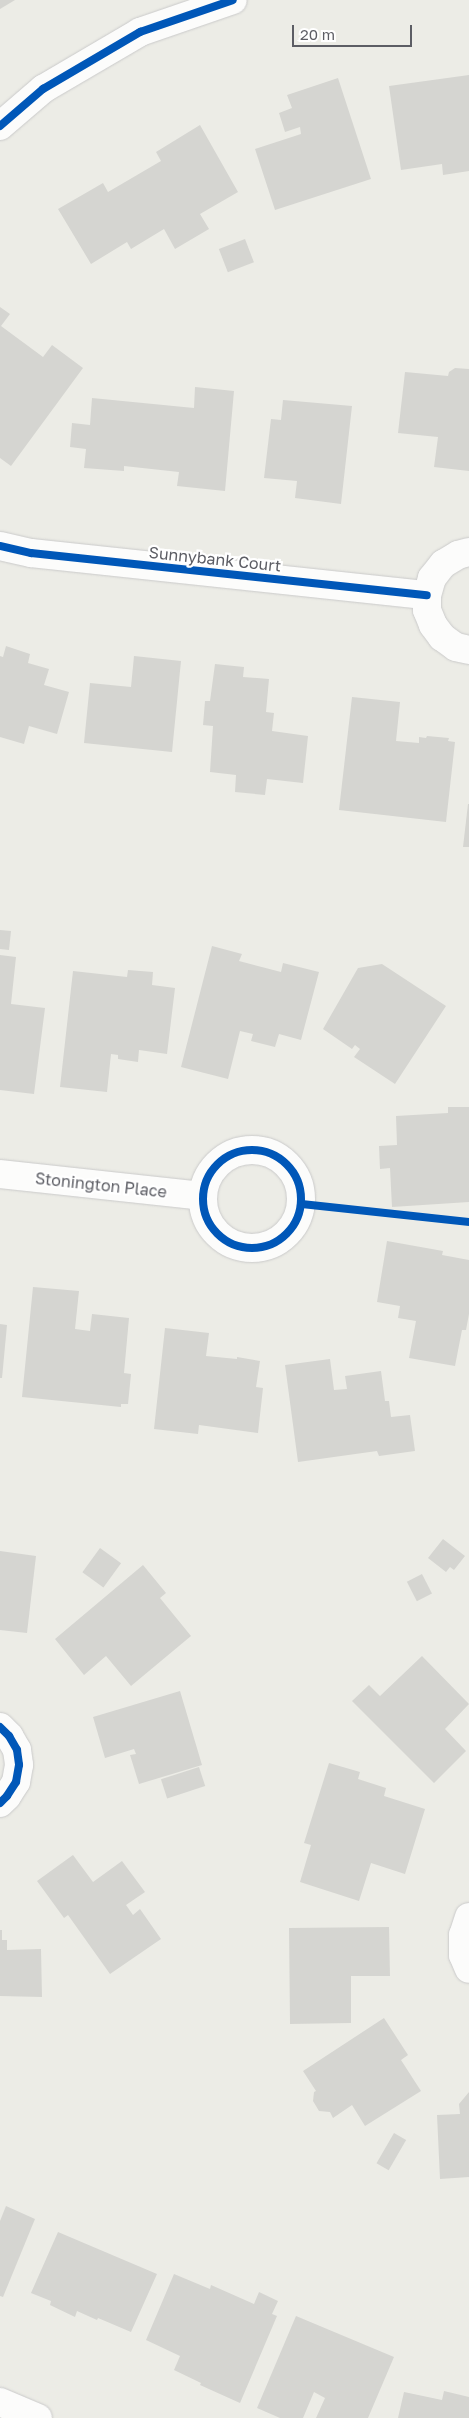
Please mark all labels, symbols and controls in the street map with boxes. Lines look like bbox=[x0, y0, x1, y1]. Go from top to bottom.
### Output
scale bar bbox=[294, 15, 414, 47]
text: 20 m bbox=[300, 25, 335, 43]
street label: Sunnybank Court bbox=[148, 542, 282, 576]
street label: Stonington Place bbox=[34, 1169, 168, 1201]

